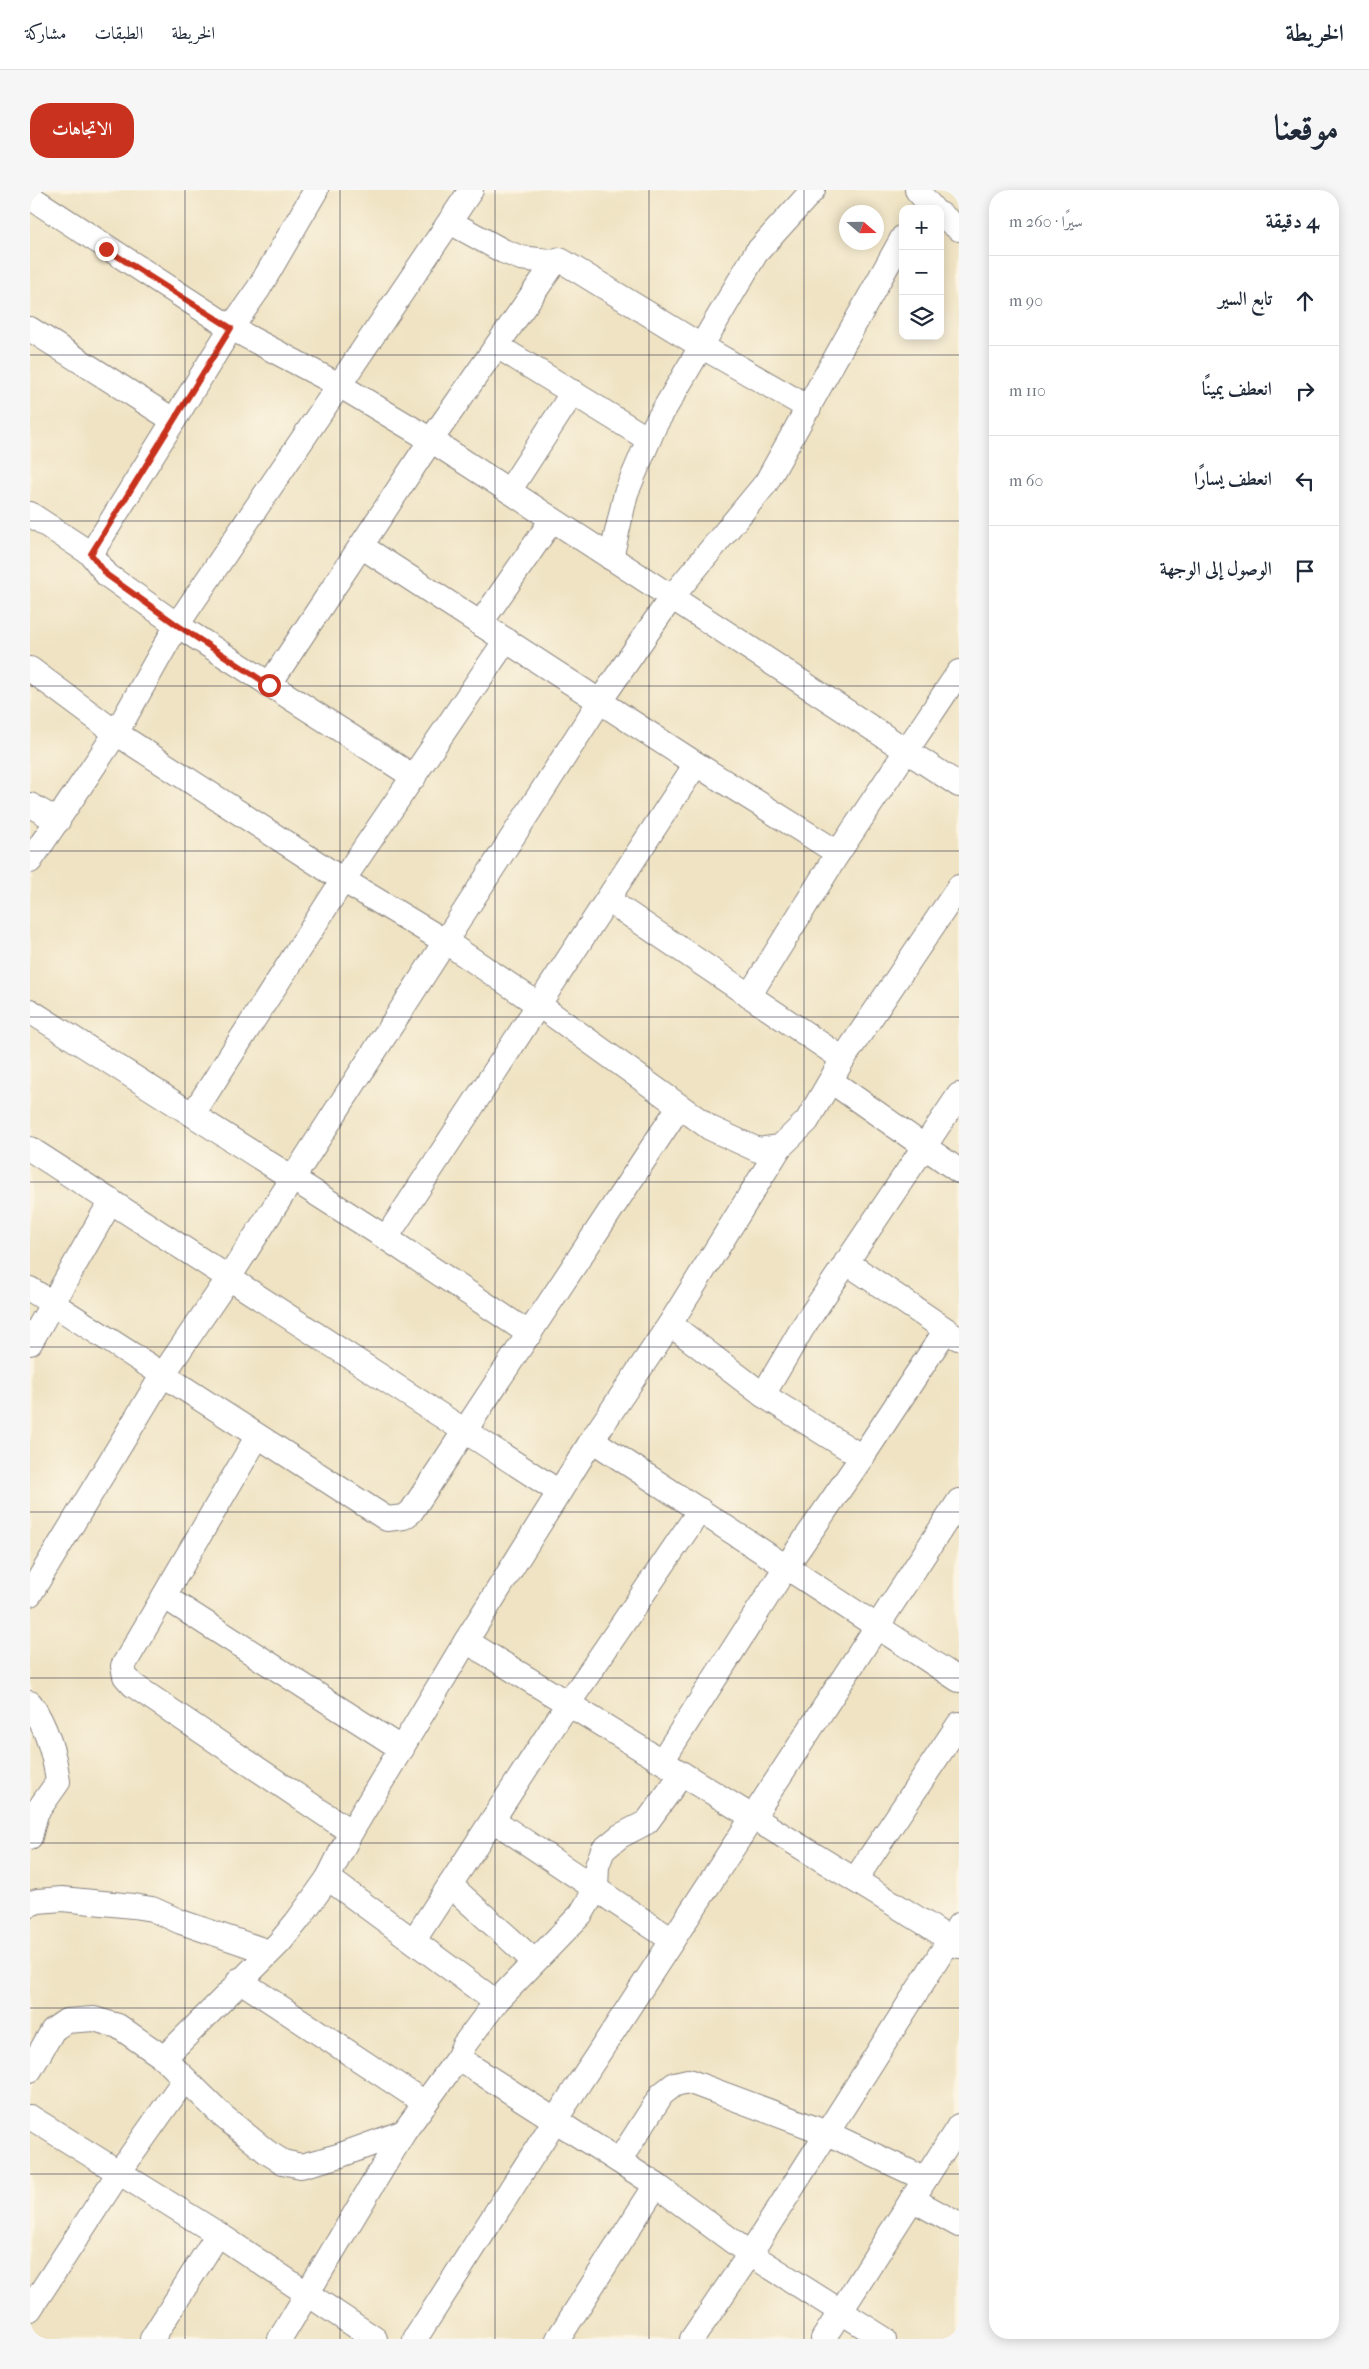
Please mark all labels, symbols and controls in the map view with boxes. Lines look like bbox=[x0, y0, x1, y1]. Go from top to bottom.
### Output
text: الخريطة bbox=[1286, 19, 1344, 47]
text: مشاركة bbox=[25, 23, 66, 44]
text: الطبقات bbox=[94, 23, 143, 44]
text: الخريطة bbox=[171, 23, 215, 44]
button: الاتجاهات bbox=[30, 103, 134, 158]
text: موقعنا bbox=[1274, 107, 1339, 148]
north arrow bbox=[839, 205, 884, 250]
map controls bbox=[899, 205, 944, 340]
button: + bbox=[899, 205, 944, 250]
text: 4 دقيقة bbox=[1265, 209, 1319, 233]
text: سيرًا · 260 m bbox=[1009, 212, 1083, 231]
route end bbox=[95, 238, 118, 261]
button: − bbox=[899, 250, 944, 295]
icon: ahead bbox=[1291, 287, 1319, 315]
text: تابع السير bbox=[1218, 288, 1272, 310]
text: 90 m bbox=[1009, 291, 1043, 310]
button: layers bbox=[899, 295, 944, 340]
icon: right bbox=[1291, 377, 1319, 405]
text: انعطف يمينًا bbox=[1202, 378, 1272, 400]
text: 110 m bbox=[1009, 381, 1046, 400]
icon: left bbox=[1291, 467, 1319, 495]
text: انعطف يسارًا bbox=[1194, 468, 1272, 490]
text: 60 m bbox=[1009, 471, 1043, 490]
icon: arrive bbox=[1291, 557, 1319, 585]
text: الوصول إلى الوجهة bbox=[1160, 558, 1272, 580]
route start bbox=[258, 674, 281, 697]

